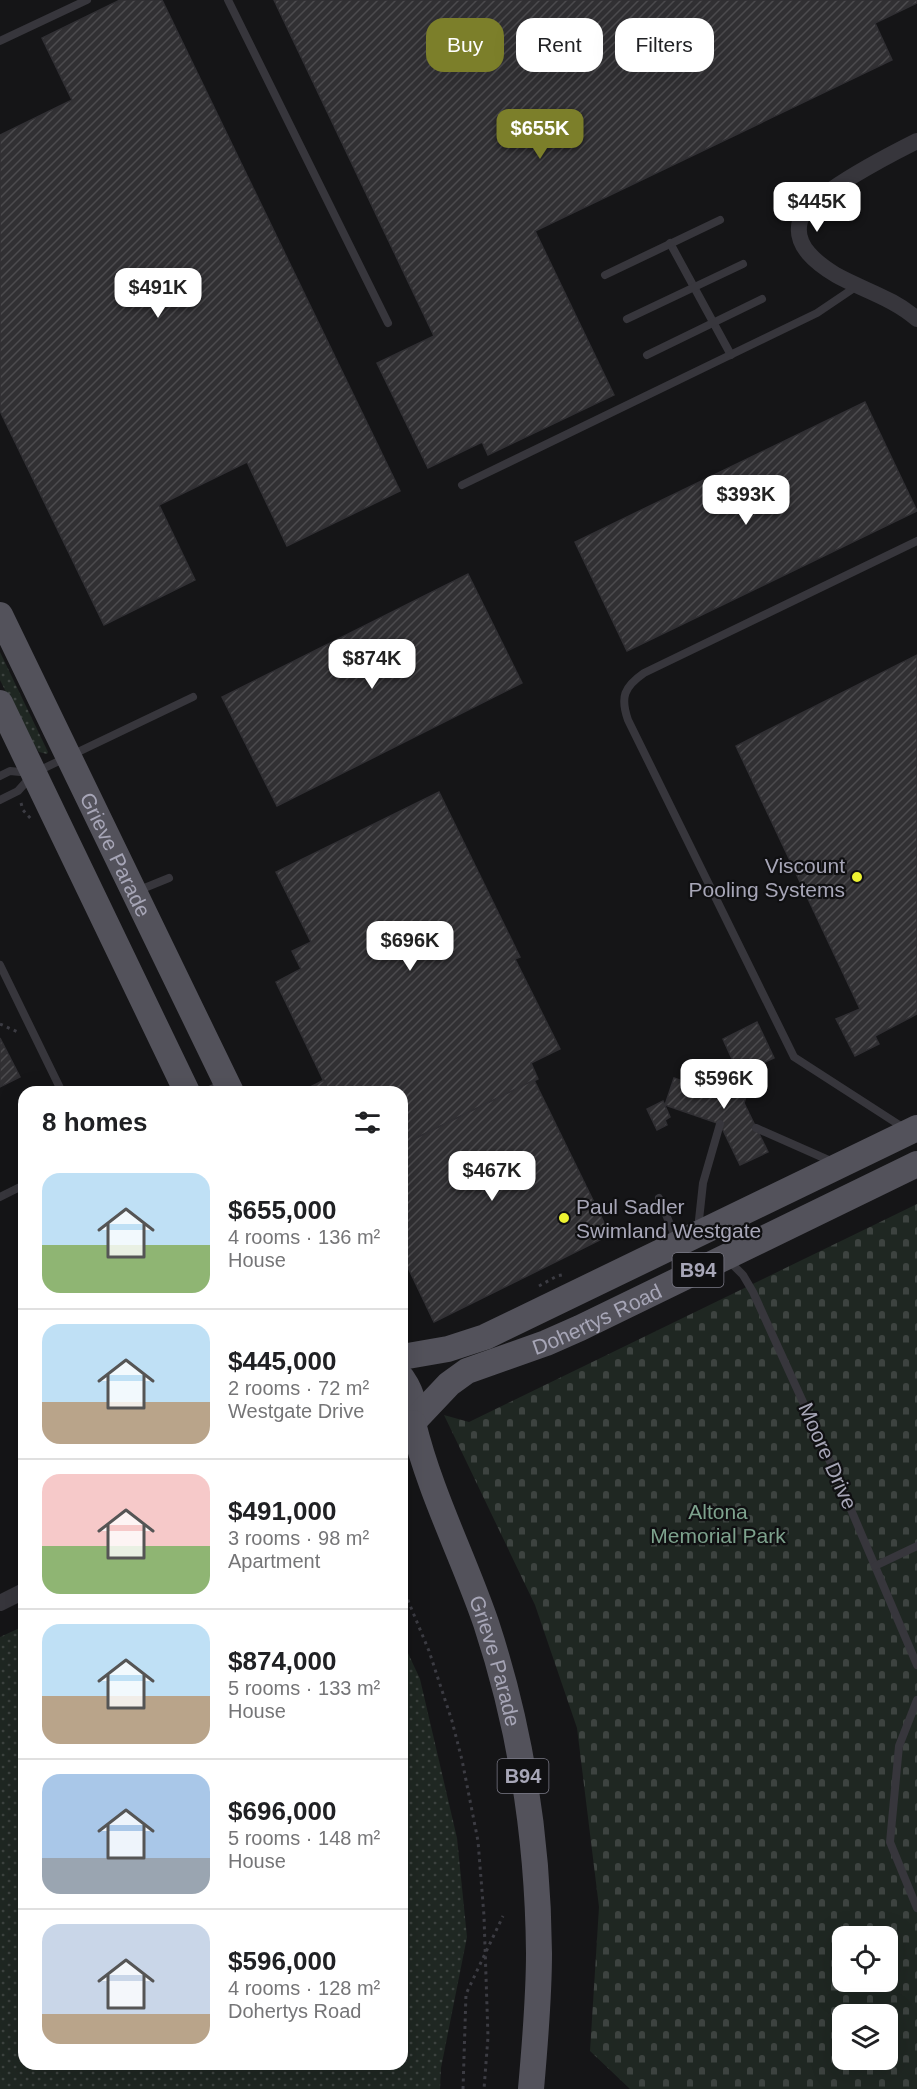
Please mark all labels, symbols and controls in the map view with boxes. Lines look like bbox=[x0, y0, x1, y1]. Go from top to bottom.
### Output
chip: Buy bbox=[426, 18, 504, 72]
chip: Rent bbox=[516, 18, 603, 72]
chip: Filters bbox=[615, 18, 714, 72]
pin: $655K bbox=[498, 109, 582, 160]
text: $655K bbox=[511, 117, 569, 139]
pin: $445K bbox=[775, 182, 859, 233]
text: $445K bbox=[788, 190, 846, 212]
pin: $491K bbox=[116, 268, 200, 319]
text: $491K bbox=[129, 276, 187, 298]
pin: $393K bbox=[704, 475, 788, 526]
text: $393K bbox=[717, 483, 775, 505]
pin: $874K bbox=[330, 639, 414, 690]
text: $874K bbox=[343, 647, 401, 669]
street label: Grieve Parade bbox=[76, 788, 156, 920]
place label: Viscount Pooling Systems bbox=[689, 854, 845, 901]
marker: Viscount Pooling Systems bbox=[850, 870, 864, 884]
pin: $696K bbox=[368, 921, 452, 972]
text: $696K bbox=[381, 929, 439, 951]
pin: $596K bbox=[682, 1059, 766, 1110]
text: $596K bbox=[695, 1067, 753, 1089]
icon: filters bbox=[351, 1106, 384, 1139]
text: 8 homes bbox=[42, 1107, 148, 1137]
pin: $467K bbox=[450, 1151, 534, 1202]
text: $467K bbox=[463, 1159, 521, 1181]
text: $655,000 bbox=[228, 1195, 336, 1225]
place label: Paul Sadler Swimland Westgate bbox=[576, 1195, 761, 1242]
icon: home bbox=[90, 1197, 162, 1269]
marker: Paul Sadler Swimland Westgate bbox=[557, 1211, 571, 1225]
text: 4 rooms · 136 m² bbox=[228, 1226, 380, 1248]
text: House bbox=[228, 1249, 286, 1271]
road number: B94 bbox=[672, 1253, 724, 1287]
street label: Dohertys Road bbox=[529, 1279, 665, 1359]
text: $445,000 bbox=[228, 1346, 336, 1376]
icon: home bbox=[90, 1348, 162, 1420]
text: 2 rooms · 72 m² bbox=[228, 1377, 369, 1399]
street label: Moore Drive bbox=[794, 1399, 862, 1513]
text: Westgate Drive bbox=[228, 1400, 364, 1422]
text: $491,000 bbox=[228, 1496, 336, 1526]
icon: home bbox=[90, 1498, 162, 1570]
park label: Altona Memorial Park bbox=[650, 1500, 786, 1547]
text: 3 rooms · 98 m² bbox=[228, 1527, 369, 1549]
text: Apartment bbox=[228, 1550, 320, 1572]
street label: Grieve Parade bbox=[465, 1592, 525, 1728]
text: $874,000 bbox=[228, 1646, 336, 1676]
icon: home bbox=[90, 1648, 162, 1720]
text: 5 rooms · 133 m² bbox=[228, 1677, 380, 1699]
text: House bbox=[228, 1700, 286, 1722]
road number: B94 bbox=[498, 1759, 548, 1793]
text: $696,000 bbox=[228, 1796, 336, 1826]
icon: home bbox=[90, 1798, 162, 1870]
text: 5 rooms · 148 m² bbox=[228, 1827, 380, 1849]
text: House bbox=[228, 1850, 286, 1872]
map controls bbox=[832, 1926, 898, 2070]
button: locate bbox=[832, 1926, 898, 1992]
text: $596,000 bbox=[228, 1946, 336, 1976]
icon: home bbox=[90, 1948, 162, 2020]
text: 4 rooms · 128 m² bbox=[228, 1977, 380, 1999]
text: Dohertys Road bbox=[228, 2000, 361, 2022]
button: layers bbox=[832, 2004, 898, 2070]

